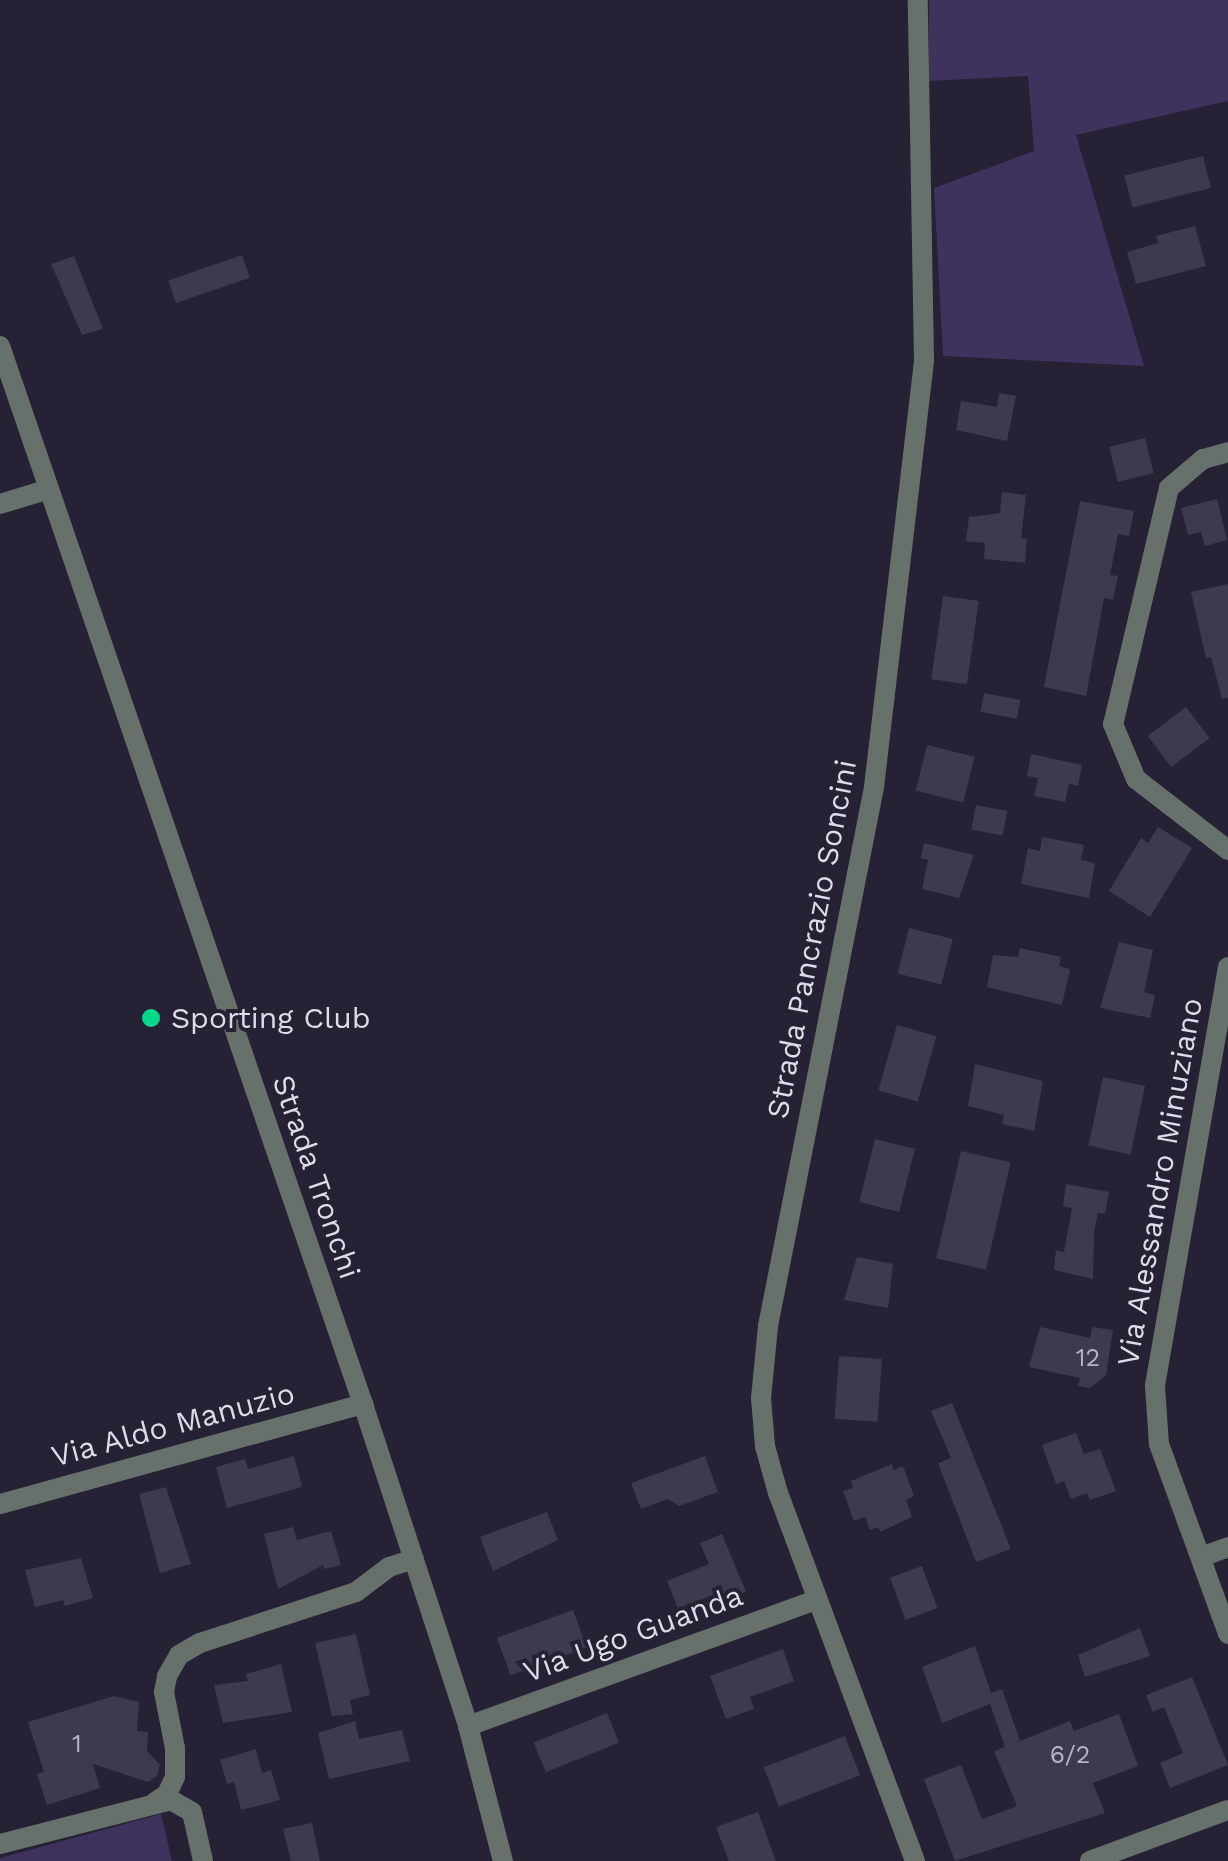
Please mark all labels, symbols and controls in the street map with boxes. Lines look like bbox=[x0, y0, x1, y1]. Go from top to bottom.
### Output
street label: Strada Pancrazio Soncini bbox=[759, 756, 865, 1122]
street label: Via Alessandro Minuziano bbox=[1110, 994, 1210, 1370]
place label: Sporting Club bbox=[171, 1000, 371, 1036]
marker: Sporting Club bbox=[140, 1007, 162, 1029]
street label: Strada Tronchi bbox=[264, 1070, 368, 1284]
house number: 12 bbox=[1076, 1343, 1100, 1373]
street label: Via Aldo Manuzio bbox=[47, 1375, 299, 1475]
street label: Via Ugo Guanda bbox=[518, 1578, 748, 1690]
house number: 1 bbox=[72, 1729, 82, 1759]
house number: 6/2 bbox=[1050, 1740, 1090, 1770]

